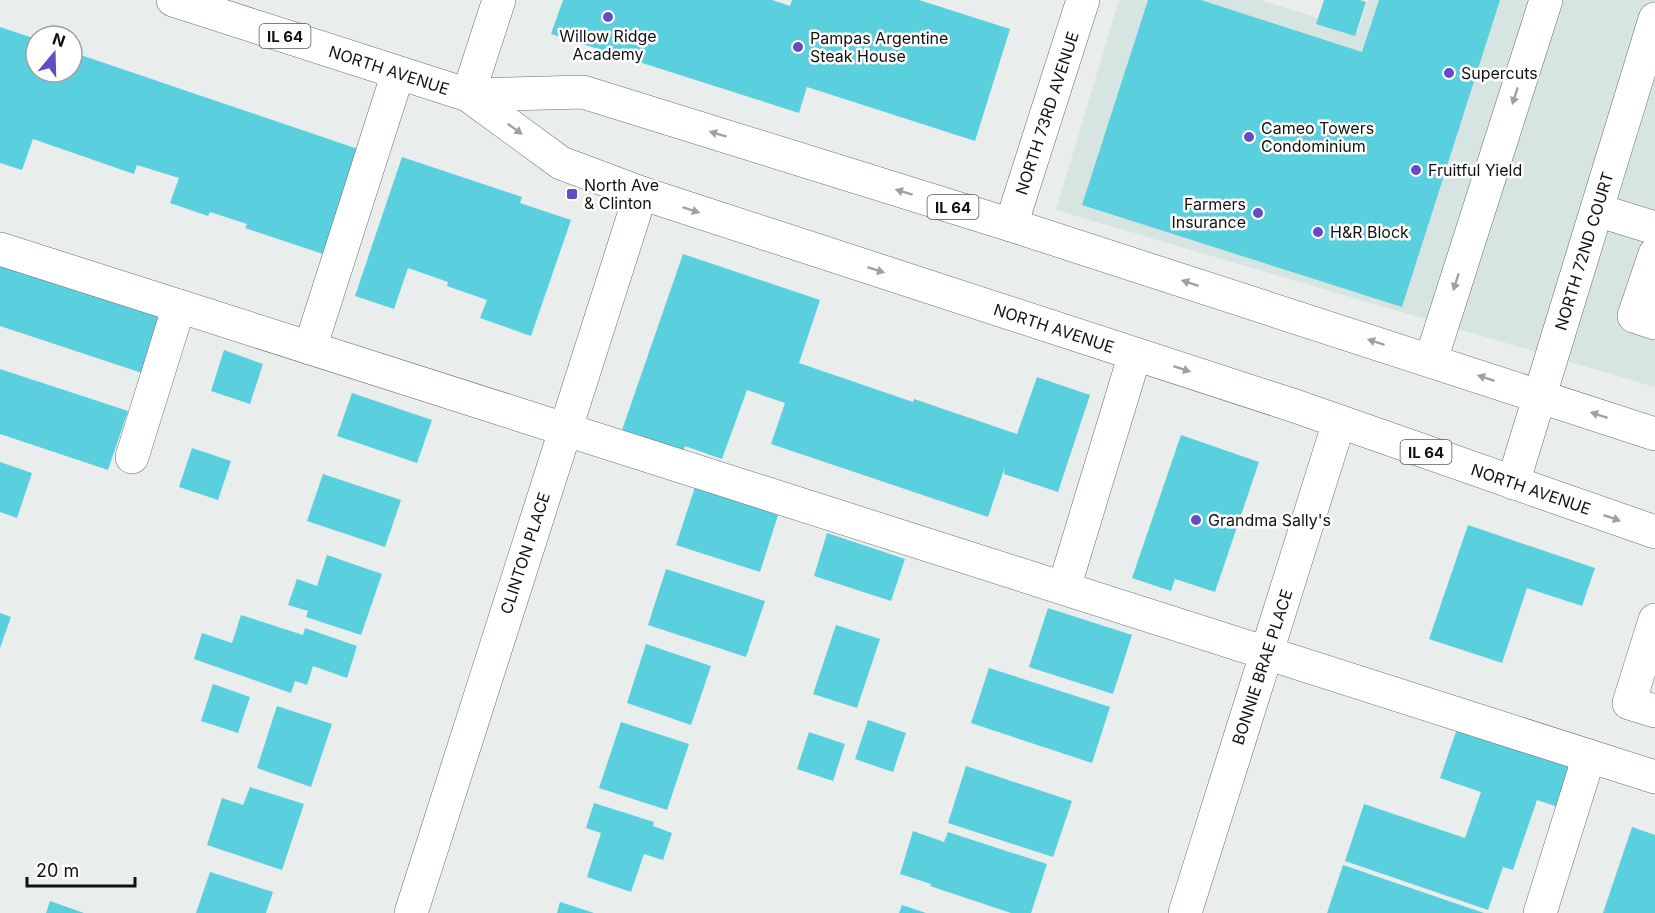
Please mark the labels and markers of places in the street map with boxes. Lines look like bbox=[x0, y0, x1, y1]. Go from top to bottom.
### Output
marker: Willow Ridge Academy bbox=[601, 10, 615, 24]
place label: Willow Ridge Academy bbox=[559, 26, 657, 64]
place label: Pampas Argentine Steak House bbox=[810, 28, 948, 66]
marker: Pampas Argentine Steak House bbox=[791, 40, 805, 54]
place label: Supercuts bbox=[1461, 63, 1538, 83]
marker: Supercuts bbox=[1442, 66, 1456, 80]
place label: Cameo Towers Condominium bbox=[1261, 118, 1374, 156]
marker: Cameo Towers Condominium bbox=[1242, 130, 1256, 144]
place label: Fruitful Yield bbox=[1428, 160, 1522, 180]
marker: Fruitful Yield bbox=[1409, 163, 1423, 177]
place label: North Ave & Clinton bbox=[584, 175, 659, 213]
marker: North Ave & Clinton bbox=[565, 187, 579, 201]
place label: Farmers Insurance bbox=[1171, 194, 1246, 232]
marker: Farmers Insurance bbox=[1251, 206, 1265, 220]
place label: H&R Block bbox=[1330, 222, 1409, 242]
marker: H&R Block bbox=[1311, 225, 1325, 239]
place label: Grandma Sally's bbox=[1208, 510, 1331, 530]
marker: Grandma Sally's bbox=[1189, 513, 1203, 527]

